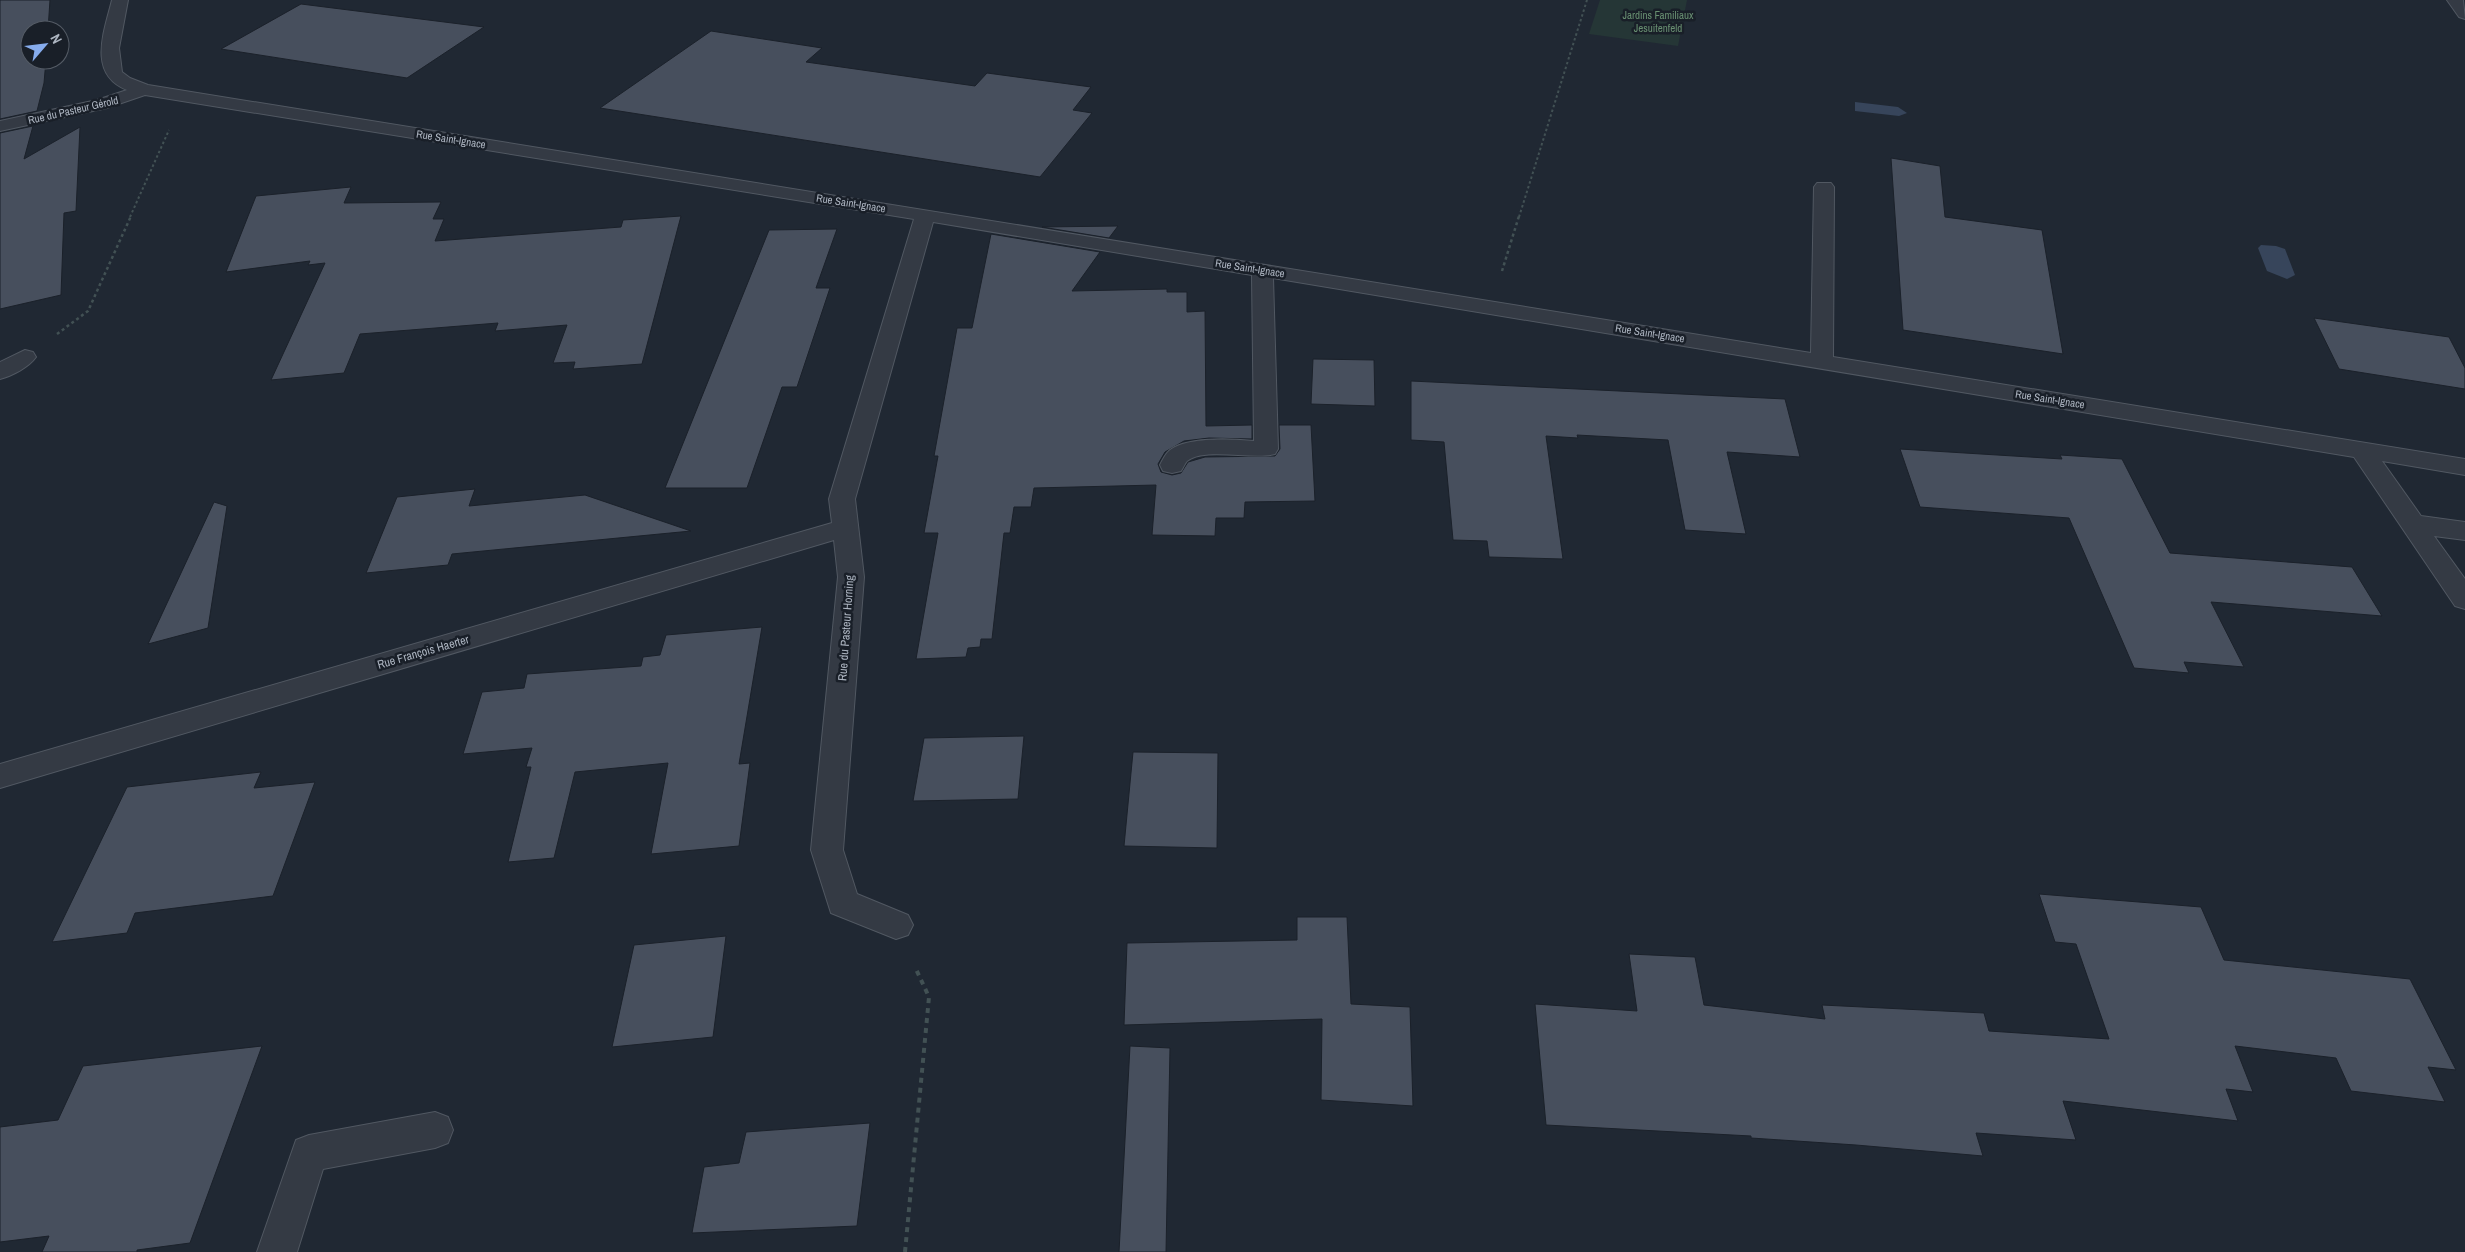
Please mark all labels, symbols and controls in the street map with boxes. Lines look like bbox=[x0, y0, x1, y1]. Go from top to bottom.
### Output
park label: Jardins Familiaux Jesuitenfeld bbox=[1622, 8, 1694, 35]
north arrow bbox=[20, 20, 70, 70]
text: N bbox=[47, 31, 66, 47]
street label: Rue du Pasteur Gérold bbox=[26, 93, 120, 127]
street label: Rue Saint-Ignace bbox=[415, 127, 487, 151]
street label: Rue Saint-Ignace bbox=[815, 191, 887, 215]
street label: Rue Saint-Ignace bbox=[1214, 256, 1286, 280]
street label: Rue Saint-Ignace bbox=[1614, 321, 1686, 345]
street label: Rue Saint-Ignace bbox=[2014, 387, 2086, 411]
street label: Rue du Pasteur Horning bbox=[834, 574, 858, 681]
street label: Rue François Haerter bbox=[375, 631, 471, 673]

